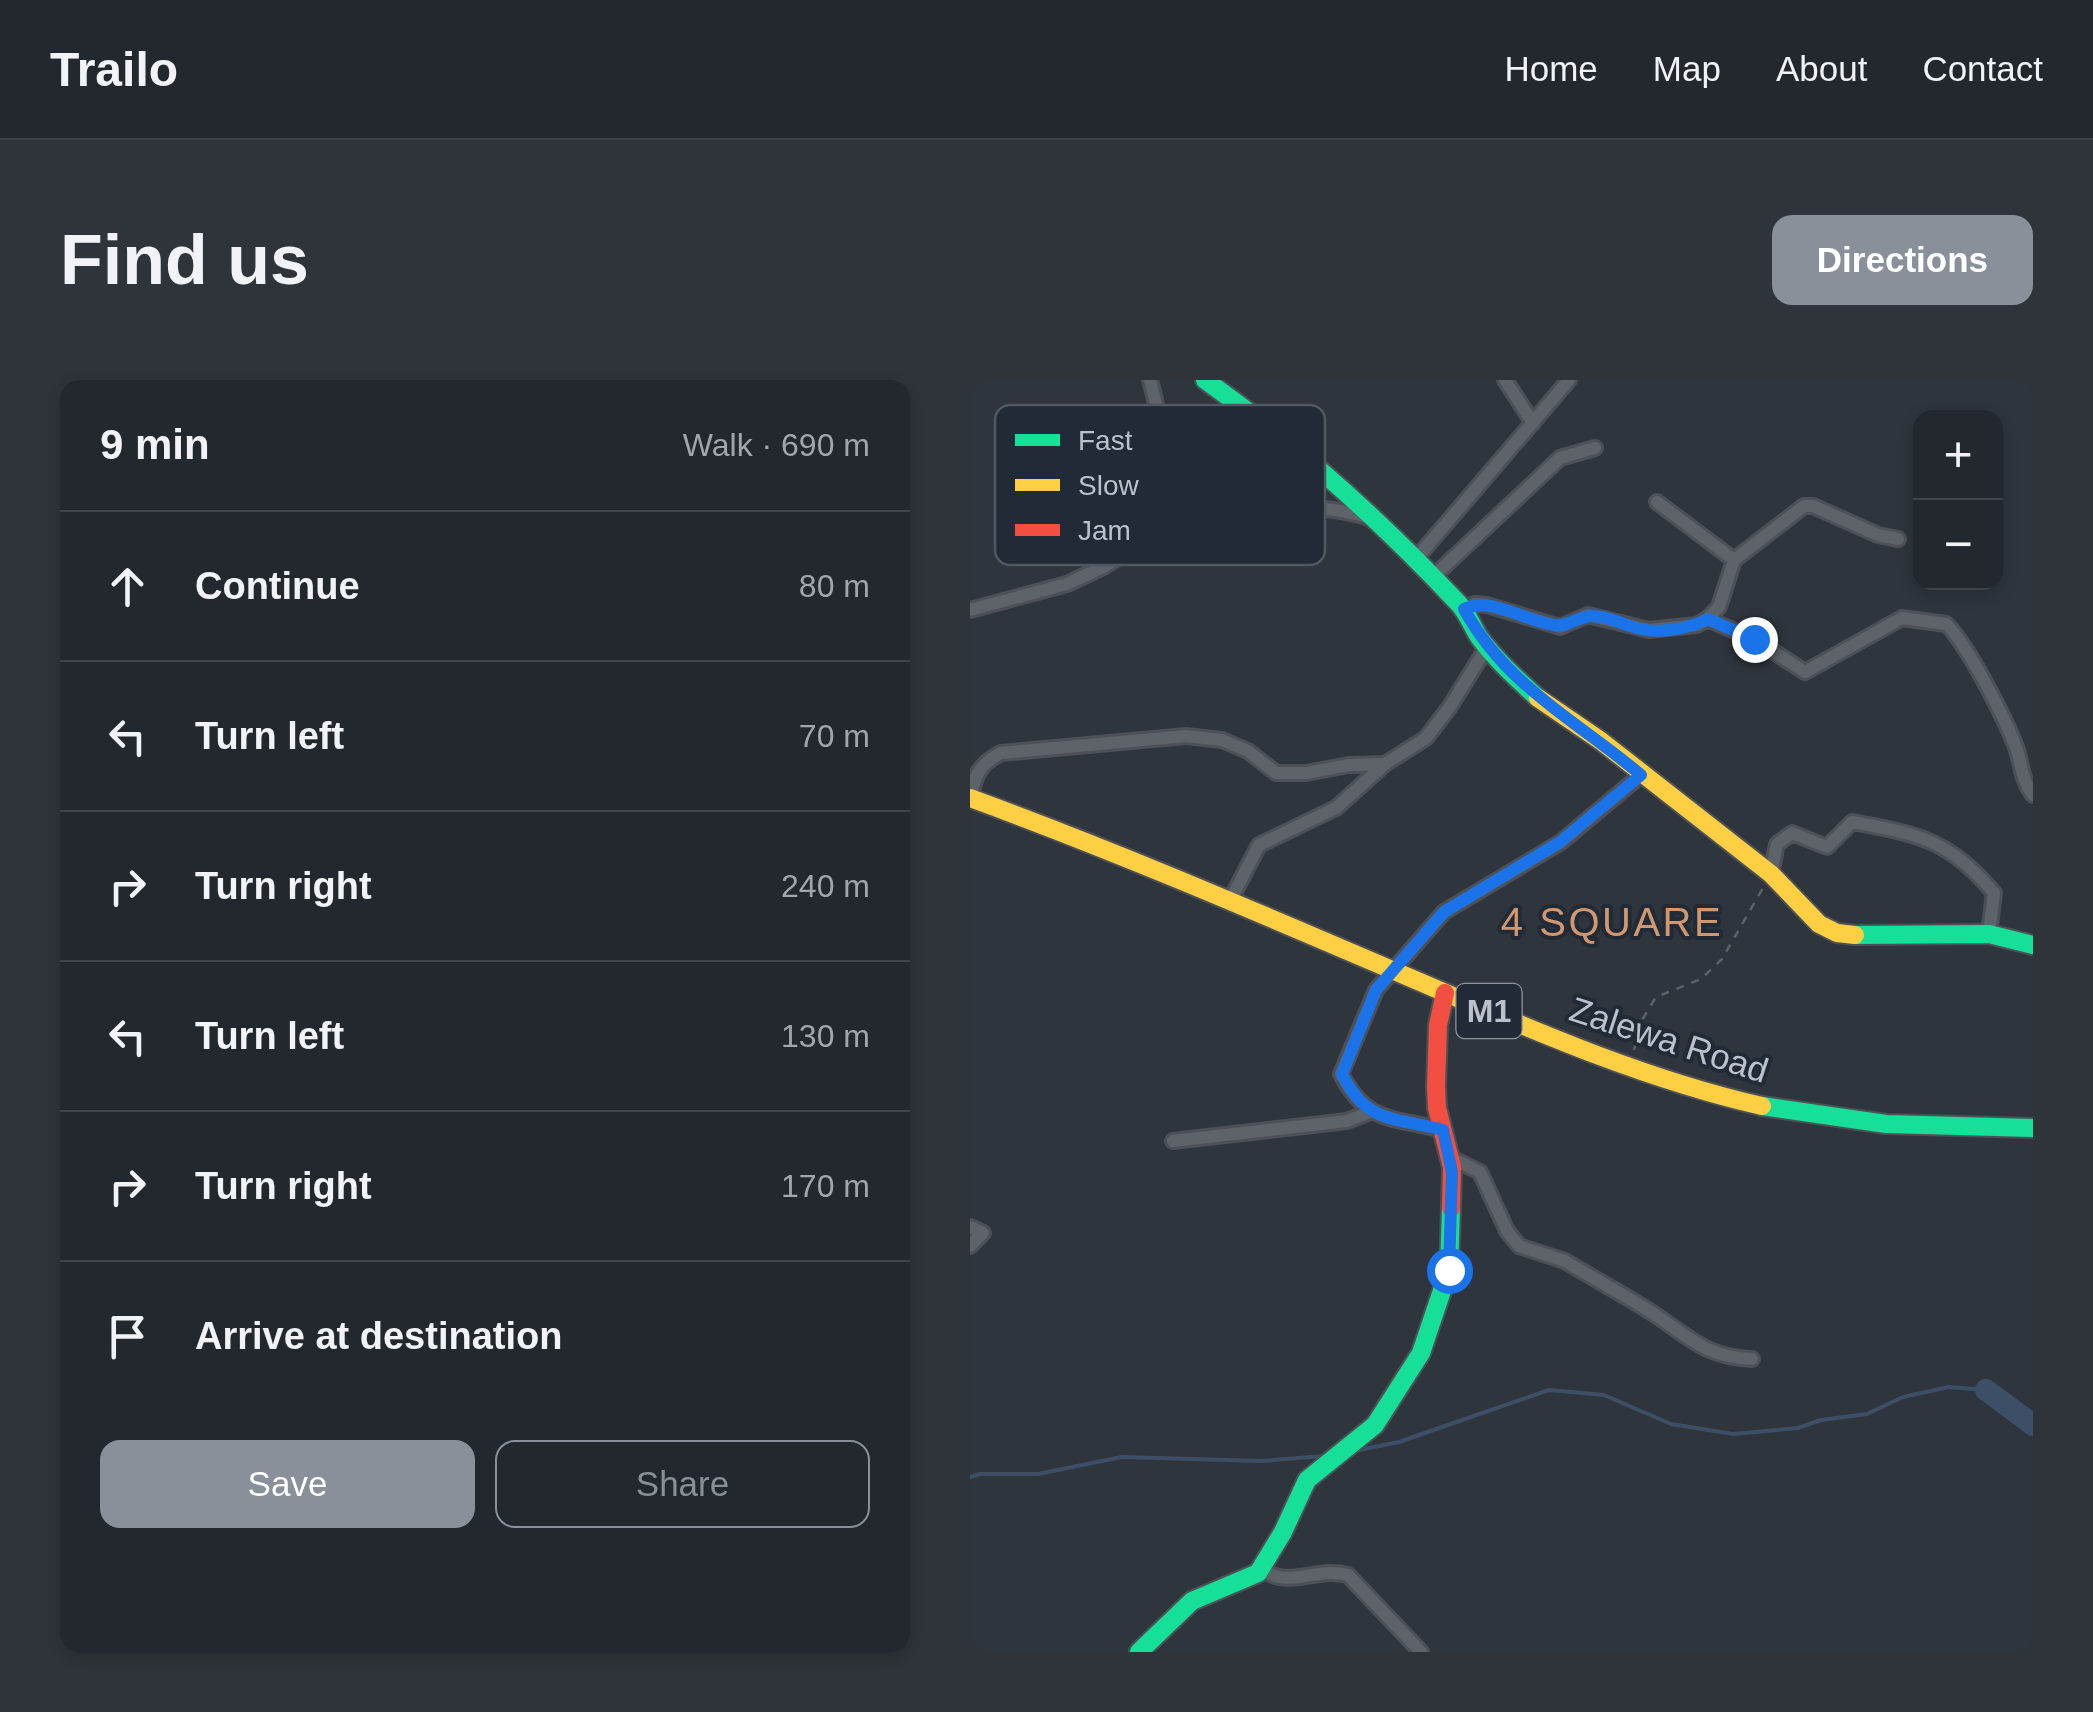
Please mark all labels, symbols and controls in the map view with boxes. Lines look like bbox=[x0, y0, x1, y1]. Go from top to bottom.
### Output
text: Trailo bbox=[50, 43, 178, 96]
text: Home bbox=[1504, 49, 1598, 88]
text: Map bbox=[1653, 49, 1721, 88]
text: About bbox=[1776, 49, 1867, 88]
text: Contact bbox=[1922, 49, 2043, 88]
button: Directions bbox=[1772, 215, 2033, 305]
text: Find us bbox=[60, 221, 309, 299]
legend bbox=[995, 405, 1325, 565]
map controls bbox=[1913, 410, 2003, 590]
button: + bbox=[1913, 410, 2003, 500]
text: 9 min bbox=[100, 421, 210, 468]
text: Fast bbox=[1078, 425, 1133, 456]
text: Walk · 690 m bbox=[683, 427, 870, 463]
text: Slow bbox=[1078, 470, 1139, 501]
button: − bbox=[1913, 500, 2003, 590]
text: Jam bbox=[1078, 515, 1131, 546]
icon: ahead bbox=[100, 559, 155, 614]
text: Continue bbox=[195, 565, 360, 607]
text: 80 m bbox=[799, 568, 870, 604]
route end bbox=[1732, 617, 1778, 663]
icon: left bbox=[100, 709, 155, 764]
text: Turn left bbox=[195, 715, 344, 757]
text: 70 m bbox=[799, 718, 870, 754]
icon: right bbox=[100, 859, 155, 914]
text: Turn right bbox=[195, 865, 372, 907]
text: 240 m bbox=[781, 868, 870, 904]
district label: 4 SQUARE bbox=[1501, 900, 1723, 944]
road number: M1 bbox=[1456, 984, 1522, 1038]
street label: Zalewa Road bbox=[1565, 989, 1773, 1090]
icon: left bbox=[100, 1009, 155, 1064]
text: Turn left bbox=[195, 1015, 344, 1057]
text: 130 m bbox=[781, 1018, 870, 1054]
icon: right bbox=[100, 1159, 155, 1214]
text: Turn right bbox=[195, 1165, 372, 1207]
text: 170 m bbox=[781, 1168, 870, 1204]
route start bbox=[1427, 1248, 1473, 1294]
icon: arrive bbox=[100, 1309, 155, 1364]
text: Arrive at destination bbox=[195, 1315, 562, 1357]
button: Save bbox=[100, 1440, 475, 1528]
button: Share bbox=[495, 1440, 870, 1528]

